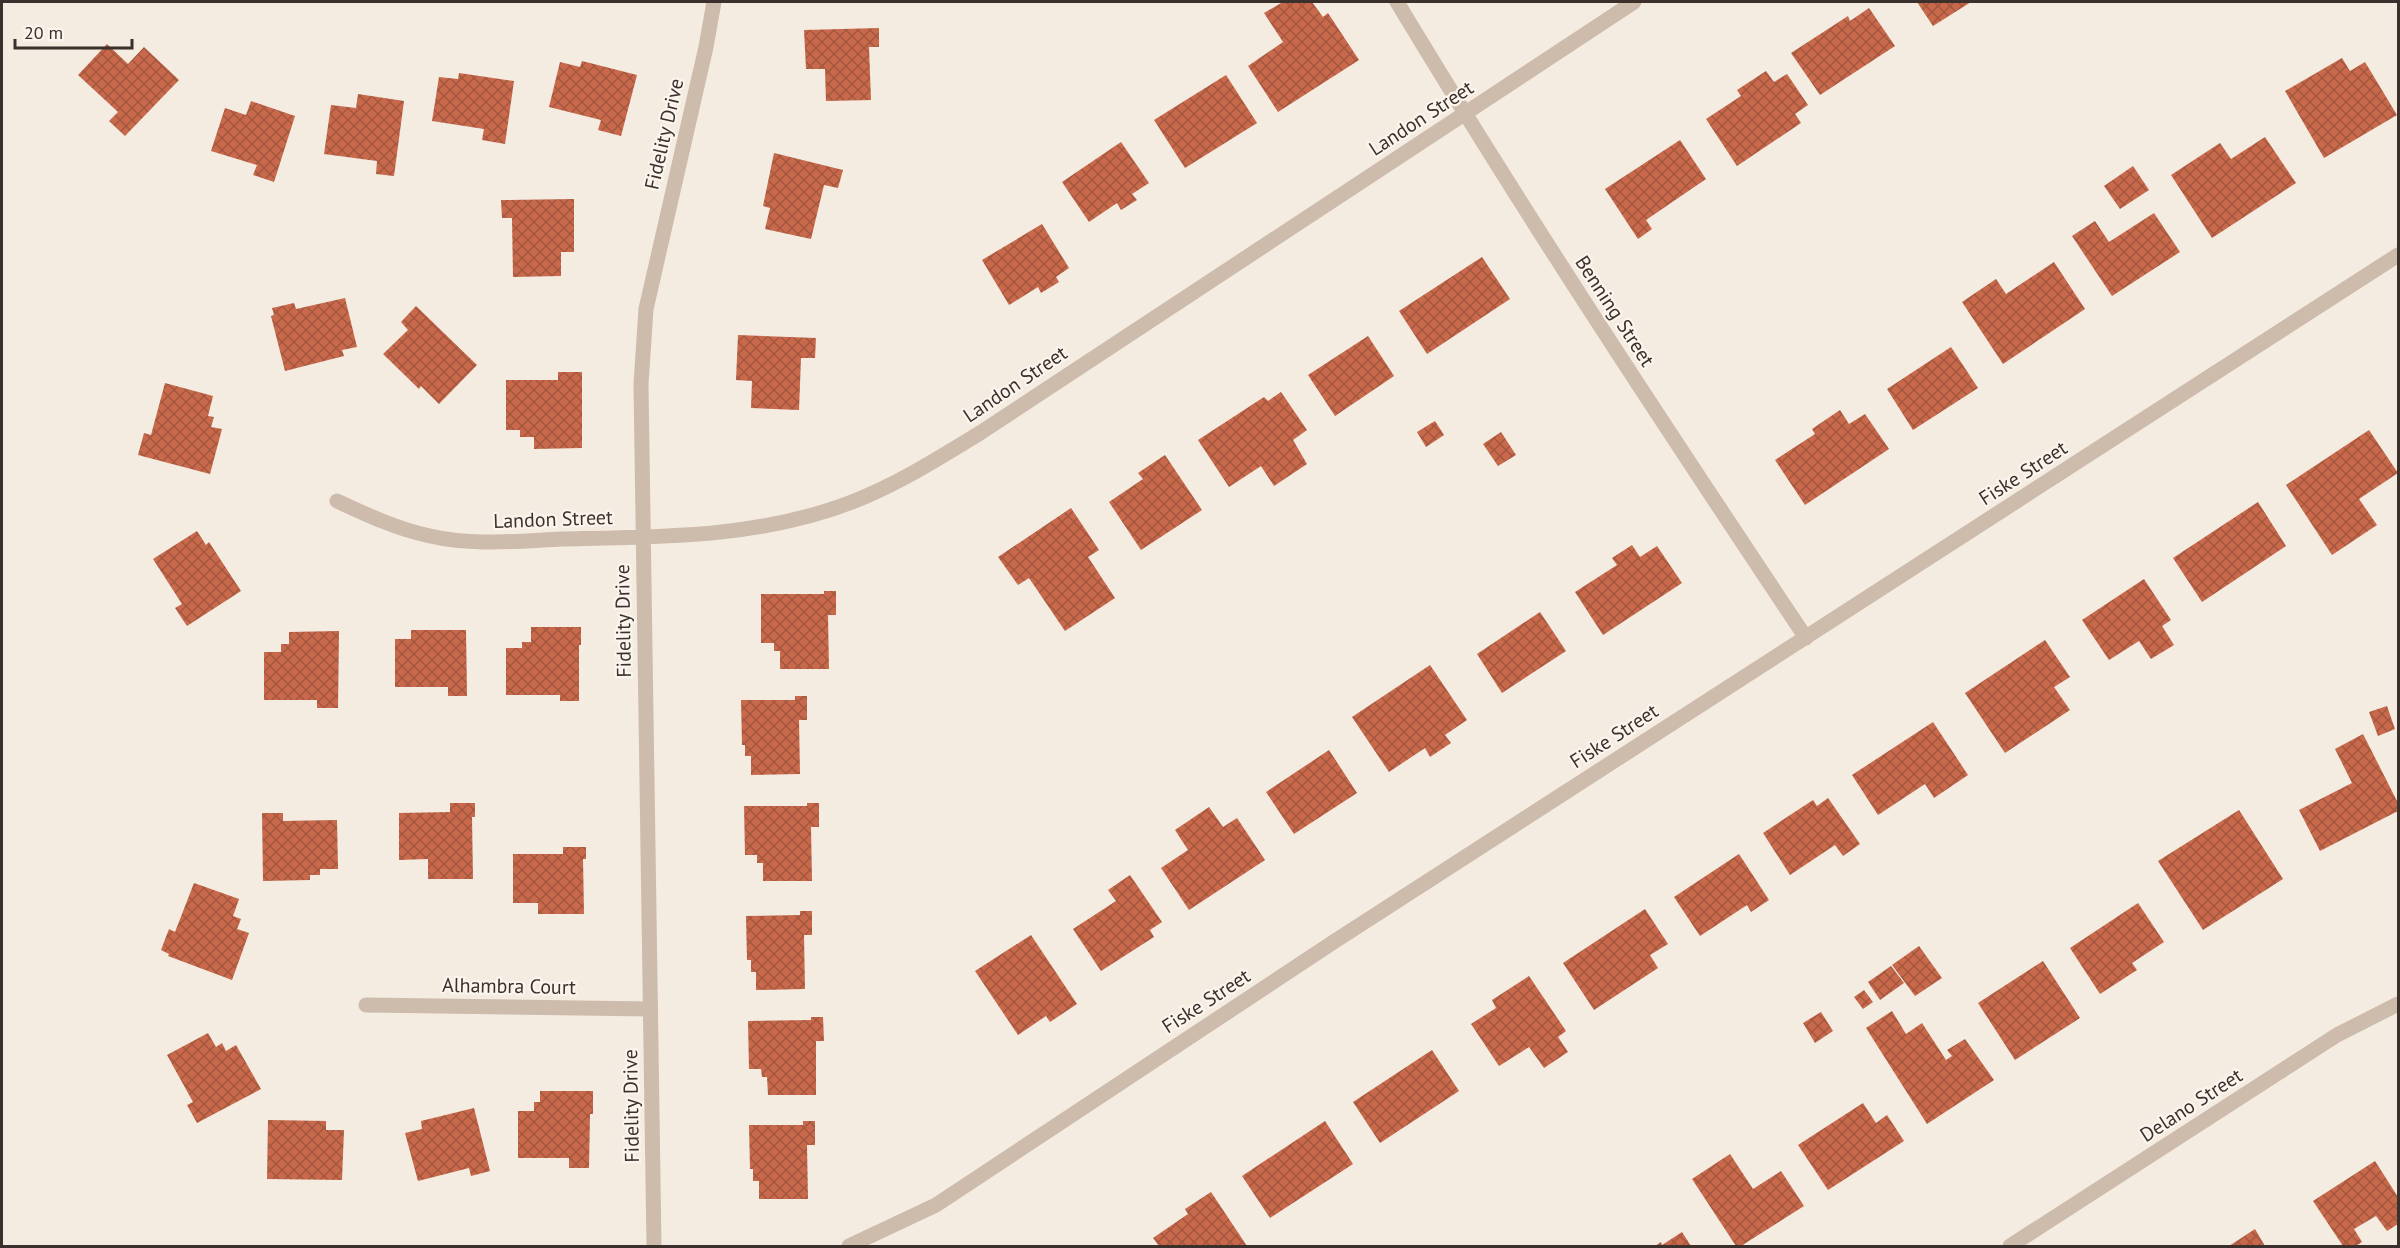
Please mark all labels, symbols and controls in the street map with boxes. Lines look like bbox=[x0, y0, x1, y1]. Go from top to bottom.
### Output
scale bar bbox=[15, 12, 132, 50]
text: 20 m bbox=[24, 21, 63, 44]
street label: Landon Street bbox=[1364, 74, 1478, 161]
street label: Fidelity Drive bbox=[639, 76, 689, 192]
street label: Benning Street bbox=[1569, 251, 1661, 372]
street label: Landon Street bbox=[958, 340, 1072, 428]
street label: Fiske Street bbox=[1974, 435, 2072, 511]
street label: Landon Street bbox=[493, 504, 613, 534]
street label: Fidelity Drive bbox=[609, 564, 637, 678]
street label: Fiske Street bbox=[1565, 698, 1663, 774]
street label: Fiske Street bbox=[1157, 963, 1255, 1039]
street label: Alhambra Court bbox=[442, 972, 576, 1000]
street label: Fidelity Drive bbox=[617, 1049, 645, 1163]
street label: Delano Street bbox=[2135, 1062, 2247, 1148]

